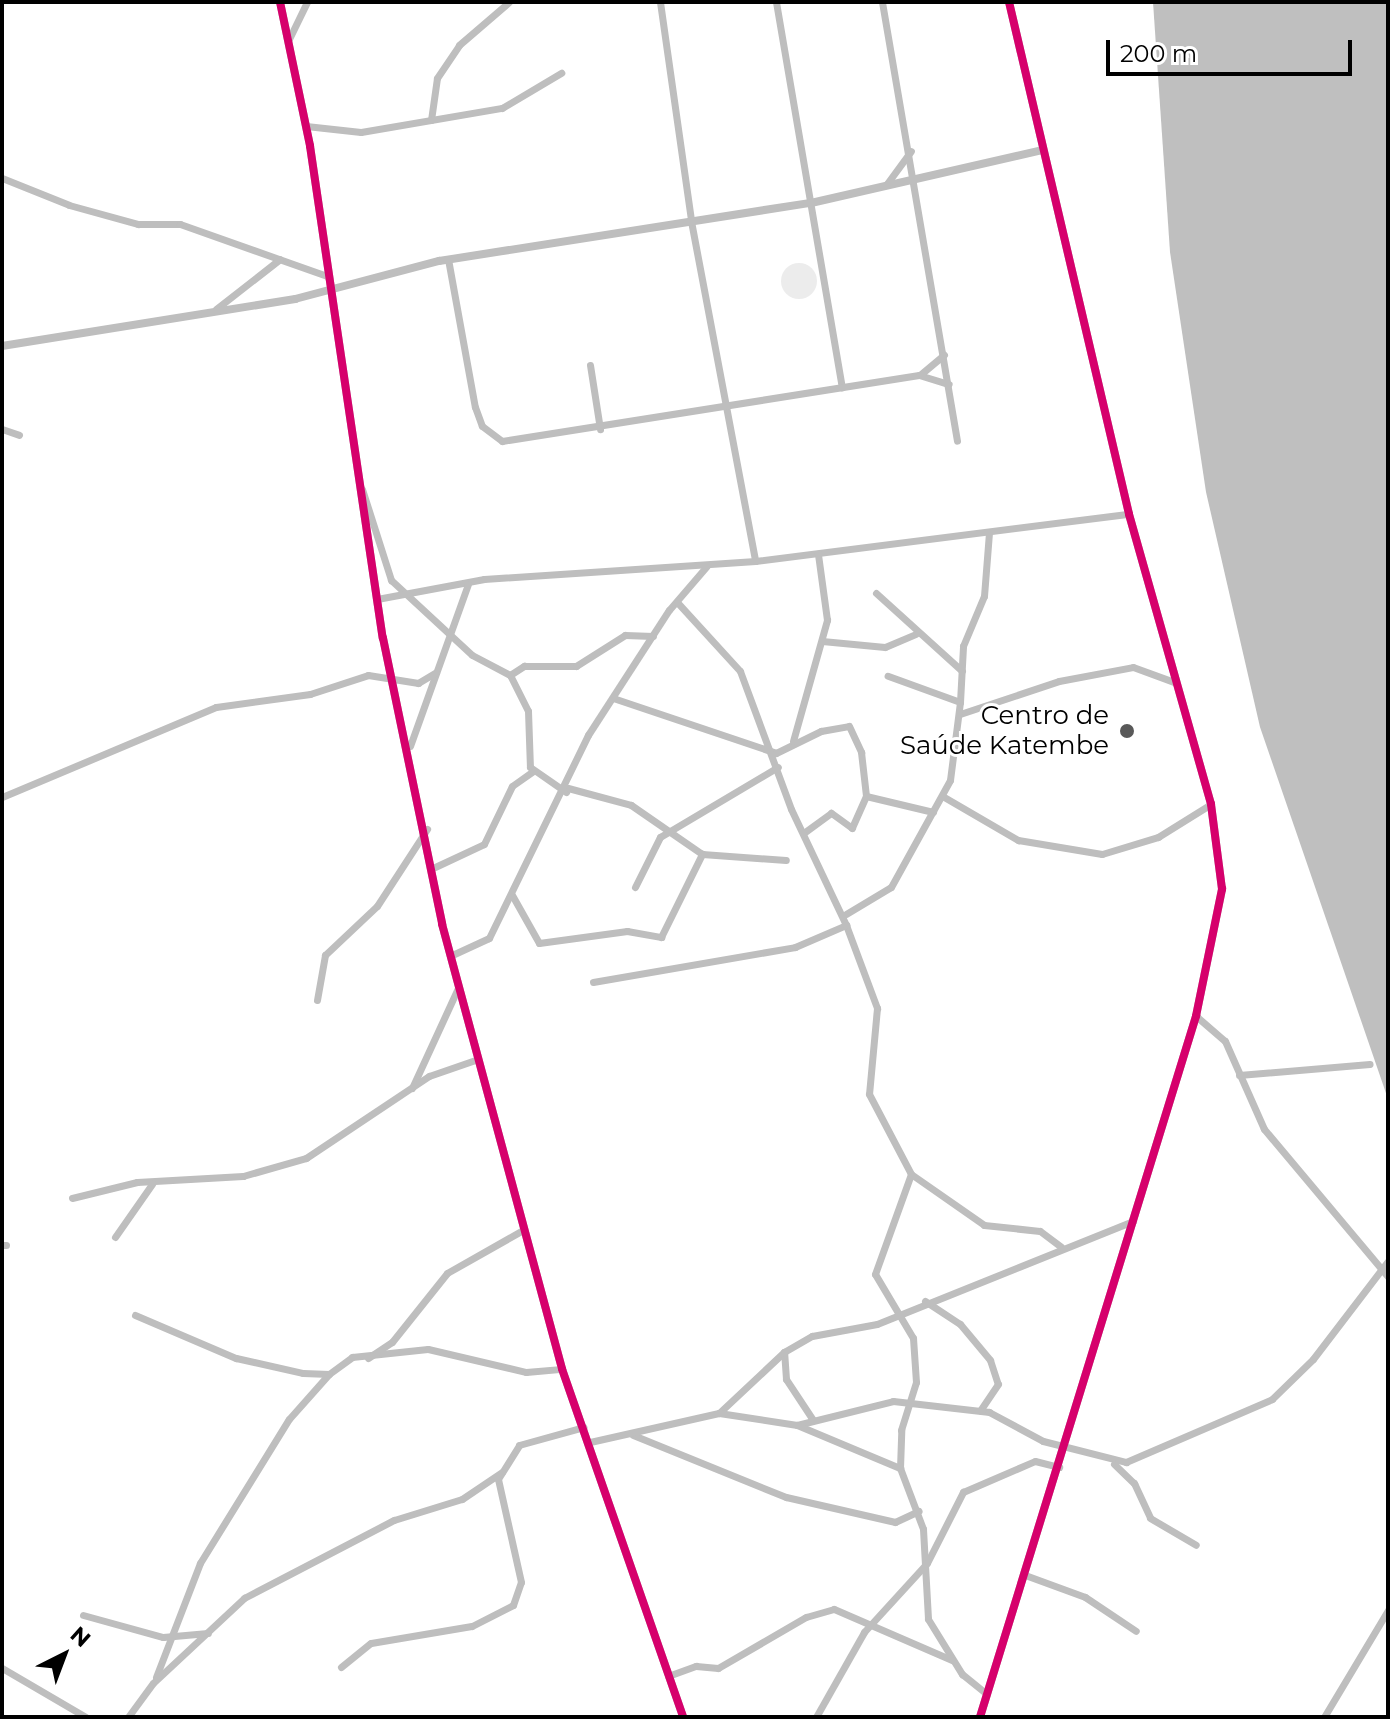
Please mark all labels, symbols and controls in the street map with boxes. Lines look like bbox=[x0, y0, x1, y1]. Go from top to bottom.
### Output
scale bar bbox=[1110, 24, 1356, 74]
text: 200 m bbox=[1120, 39, 1197, 68]
place label: Centro de Saúde Katembe bbox=[900, 700, 1109, 762]
marker: Centro de Saúde Katembe bbox=[1116, 720, 1138, 742]
north arrow bbox=[24, 1615, 104, 1695]
text: N bbox=[65, 1621, 96, 1653]

